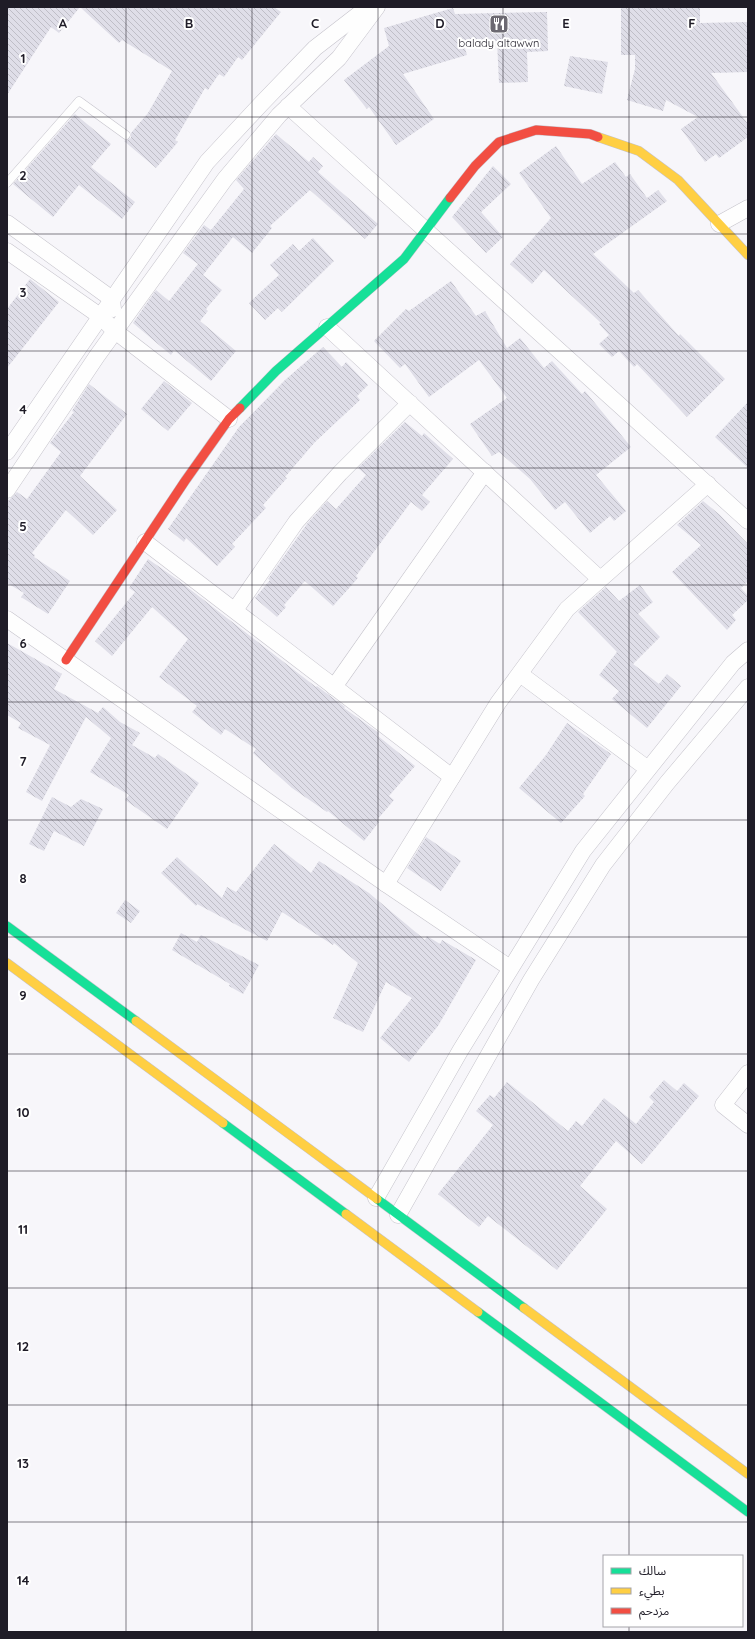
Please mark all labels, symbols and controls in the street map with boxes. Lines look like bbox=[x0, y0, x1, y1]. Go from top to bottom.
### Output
restaurant icon: balady altawwn bbox=[488, 13, 510, 35]
text: A bbox=[59, 15, 68, 31]
text: B bbox=[185, 15, 193, 31]
text: C bbox=[311, 15, 319, 31]
text: D bbox=[435, 15, 445, 31]
text: E bbox=[562, 15, 570, 31]
text: F bbox=[688, 15, 696, 31]
place label: balady altawwn bbox=[459, 36, 539, 50]
text: 1 bbox=[20, 50, 26, 66]
text: 2 bbox=[19, 167, 27, 183]
text: 3 bbox=[20, 284, 27, 300]
text: 4 bbox=[19, 401, 27, 417]
text: 5 bbox=[19, 518, 27, 534]
text: 6 bbox=[19, 635, 27, 651]
text: 7 bbox=[19, 753, 27, 769]
text: 8 bbox=[19, 870, 27, 886]
text: 9 bbox=[19, 987, 27, 1003]
text: 10 bbox=[16, 1104, 30, 1120]
text: 11 bbox=[18, 1221, 28, 1237]
text: 12 bbox=[17, 1338, 29, 1354]
text: 13 bbox=[17, 1455, 29, 1471]
legend bbox=[603, 1555, 743, 1627]
text: سالك bbox=[639, 1563, 666, 1578]
text: 14 bbox=[17, 1572, 30, 1588]
text: بطيء bbox=[639, 1583, 665, 1601]
text: مزدحم bbox=[639, 1603, 669, 1620]

